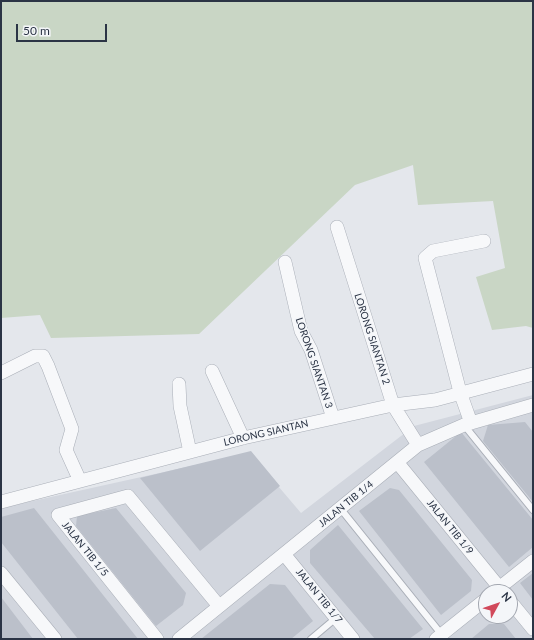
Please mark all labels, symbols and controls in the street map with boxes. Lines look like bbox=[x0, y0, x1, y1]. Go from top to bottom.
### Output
scale bar bbox=[18, 16, 109, 42]
text: 50 m bbox=[23, 23, 50, 38]
street label: LORONG SIANTAN 2 bbox=[352, 292, 392, 386]
street label: LORONG SIANTAN 3 bbox=[293, 316, 335, 410]
street label: LORONG SIANTAN bbox=[222, 417, 310, 449]
street label: JALAN TIB 1/4 bbox=[316, 478, 376, 530]
street label: JALAN TIB 1/9 bbox=[424, 497, 476, 557]
street label: JALAN TIB 1/5 bbox=[59, 519, 111, 579]
street label: JALAN TIB 1/7 bbox=[293, 566, 345, 626]
north arrow bbox=[478, 584, 518, 624]
text: N bbox=[499, 589, 515, 604]

